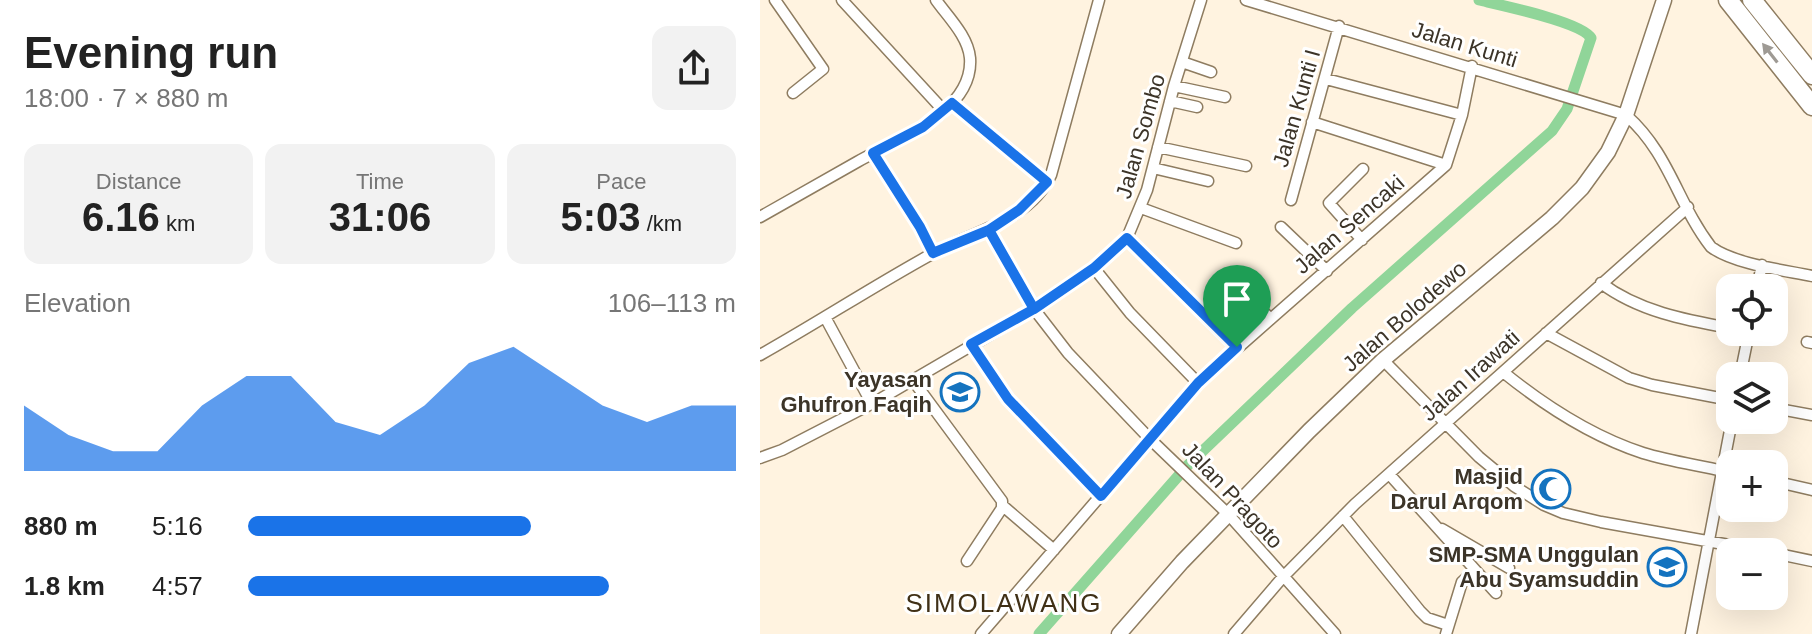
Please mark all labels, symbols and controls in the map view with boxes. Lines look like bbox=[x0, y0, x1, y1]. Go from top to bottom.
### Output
street label: Jalan Kunti bbox=[1409, 17, 1521, 72]
button: share bbox=[652, 26, 736, 110]
text: Evening run bbox=[24, 28, 278, 77]
one-way arrow bbox=[1763, 43, 1779, 63]
street label: Jalan Kunti I bbox=[1268, 46, 1325, 170]
street label: Jalan Sombo bbox=[1111, 71, 1170, 201]
text: 18:00 · 7 × 880 m bbox=[24, 83, 229, 113]
text: Distance bbox=[96, 169, 181, 194]
text: Time bbox=[356, 169, 404, 194]
text: Pace bbox=[596, 169, 646, 194]
street label: Jalan Sencaki bbox=[1289, 170, 1409, 279]
text: 6.16 bbox=[82, 195, 160, 239]
text: 31:06 bbox=[329, 195, 431, 239]
text: 5:03 bbox=[561, 195, 641, 239]
text: km bbox=[160, 211, 195, 236]
text: /km bbox=[641, 211, 682, 236]
street label: Jalan Bolodewo bbox=[1338, 256, 1471, 377]
pin bbox=[1203, 265, 1271, 347]
map controls bbox=[1716, 274, 1788, 610]
button: locate bbox=[1716, 274, 1788, 346]
icon: arrive bbox=[1215, 277, 1259, 321]
text: Elevation bbox=[24, 288, 131, 318]
text: 106–113 m bbox=[608, 288, 736, 318]
street label: Jalan Irawati bbox=[1416, 325, 1525, 426]
button: layers bbox=[1716, 362, 1788, 434]
place label: Yayasan Ghufron Faqih bbox=[780, 367, 932, 417]
school or university icon: Yayasan Ghufron Faqih bbox=[939, 371, 981, 413]
street label: Jalan Pragoto bbox=[1177, 437, 1288, 554]
button: + bbox=[1716, 450, 1788, 522]
place label: Masjid Darul Arqom bbox=[1391, 464, 1523, 514]
mosque icon: Masjid Darul Arqom bbox=[1530, 468, 1572, 510]
text: 880 m bbox=[24, 511, 98, 541]
text: 5:16 bbox=[152, 511, 203, 541]
button: − bbox=[1716, 538, 1788, 610]
place label: SMP-SMA Unggulan Abu Syamsuddin bbox=[1428, 542, 1639, 592]
school or university icon: SMP-SMA Unggulan Abu Syamsuddin bbox=[1646, 546, 1688, 588]
text: 1.8 km bbox=[24, 571, 105, 601]
text: 4:57 bbox=[152, 571, 203, 601]
district label: SIMOLAWANG bbox=[905, 588, 1103, 618]

